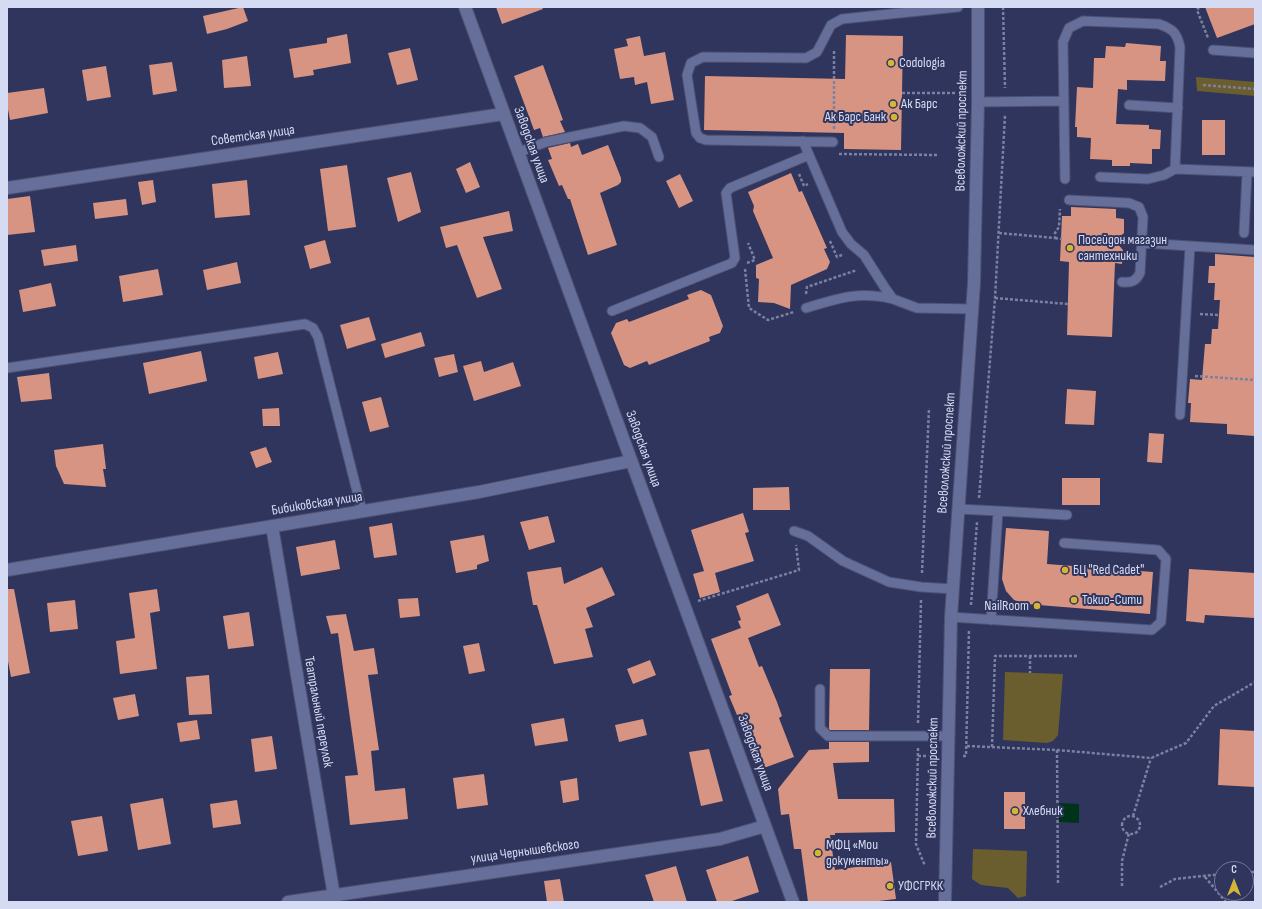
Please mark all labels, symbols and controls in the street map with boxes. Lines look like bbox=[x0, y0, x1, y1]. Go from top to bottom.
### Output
place label: Codologia bbox=[899, 55, 945, 71]
marker: Codologia bbox=[886, 58, 896, 68]
street label: Всеволожский проспект bbox=[953, 70, 971, 192]
place label: Ак Барс bbox=[901, 96, 938, 112]
marker: Ак Барс bbox=[888, 99, 898, 109]
street label: Заводская улица bbox=[509, 104, 553, 186]
place label: Ак Барс Банк bbox=[825, 109, 886, 125]
marker: Ак Барс Банк bbox=[889, 112, 899, 122]
street label: Советская улица bbox=[210, 122, 296, 150]
place label: Посейдон магазин сантехники bbox=[1078, 232, 1167, 264]
marker: Посейдон магазин сантехники bbox=[1065, 243, 1075, 253]
street label: Всеволожский проспект bbox=[934, 392, 960, 514]
street label: Заводская улица bbox=[621, 408, 665, 490]
street label: Бибиковская улица bbox=[270, 489, 364, 519]
place label: БЦ "Red Cadet" bbox=[1073, 562, 1144, 578]
marker: БЦ "Red Cadet" bbox=[1060, 565, 1070, 575]
place label: Токио-Сити bbox=[1082, 592, 1142, 608]
marker: Токио-Сити bbox=[1069, 595, 1079, 605]
place label: NailRoom bbox=[984, 598, 1029, 614]
marker: NailRoom bbox=[1032, 601, 1042, 611]
street label: Театральный переулок bbox=[300, 655, 336, 769]
street label: Заводская улица bbox=[733, 712, 777, 794]
street label: Всеволожский проспект bbox=[924, 717, 942, 839]
place label: Хлебник bbox=[1023, 803, 1062, 819]
marker: Хлебник bbox=[1010, 806, 1020, 816]
street label: улица Чернышевского bbox=[470, 836, 580, 868]
place label: МФЦ «Мои документы» bbox=[826, 837, 889, 870]
marker: МФЦ «Мои документы» bbox=[813, 848, 823, 858]
north arrow bbox=[1214, 861, 1254, 901]
text: С bbox=[1231, 863, 1237, 876]
place label: УФСГРКК bbox=[898, 878, 943, 894]
marker: УФСГРКК bbox=[885, 881, 895, 891]

